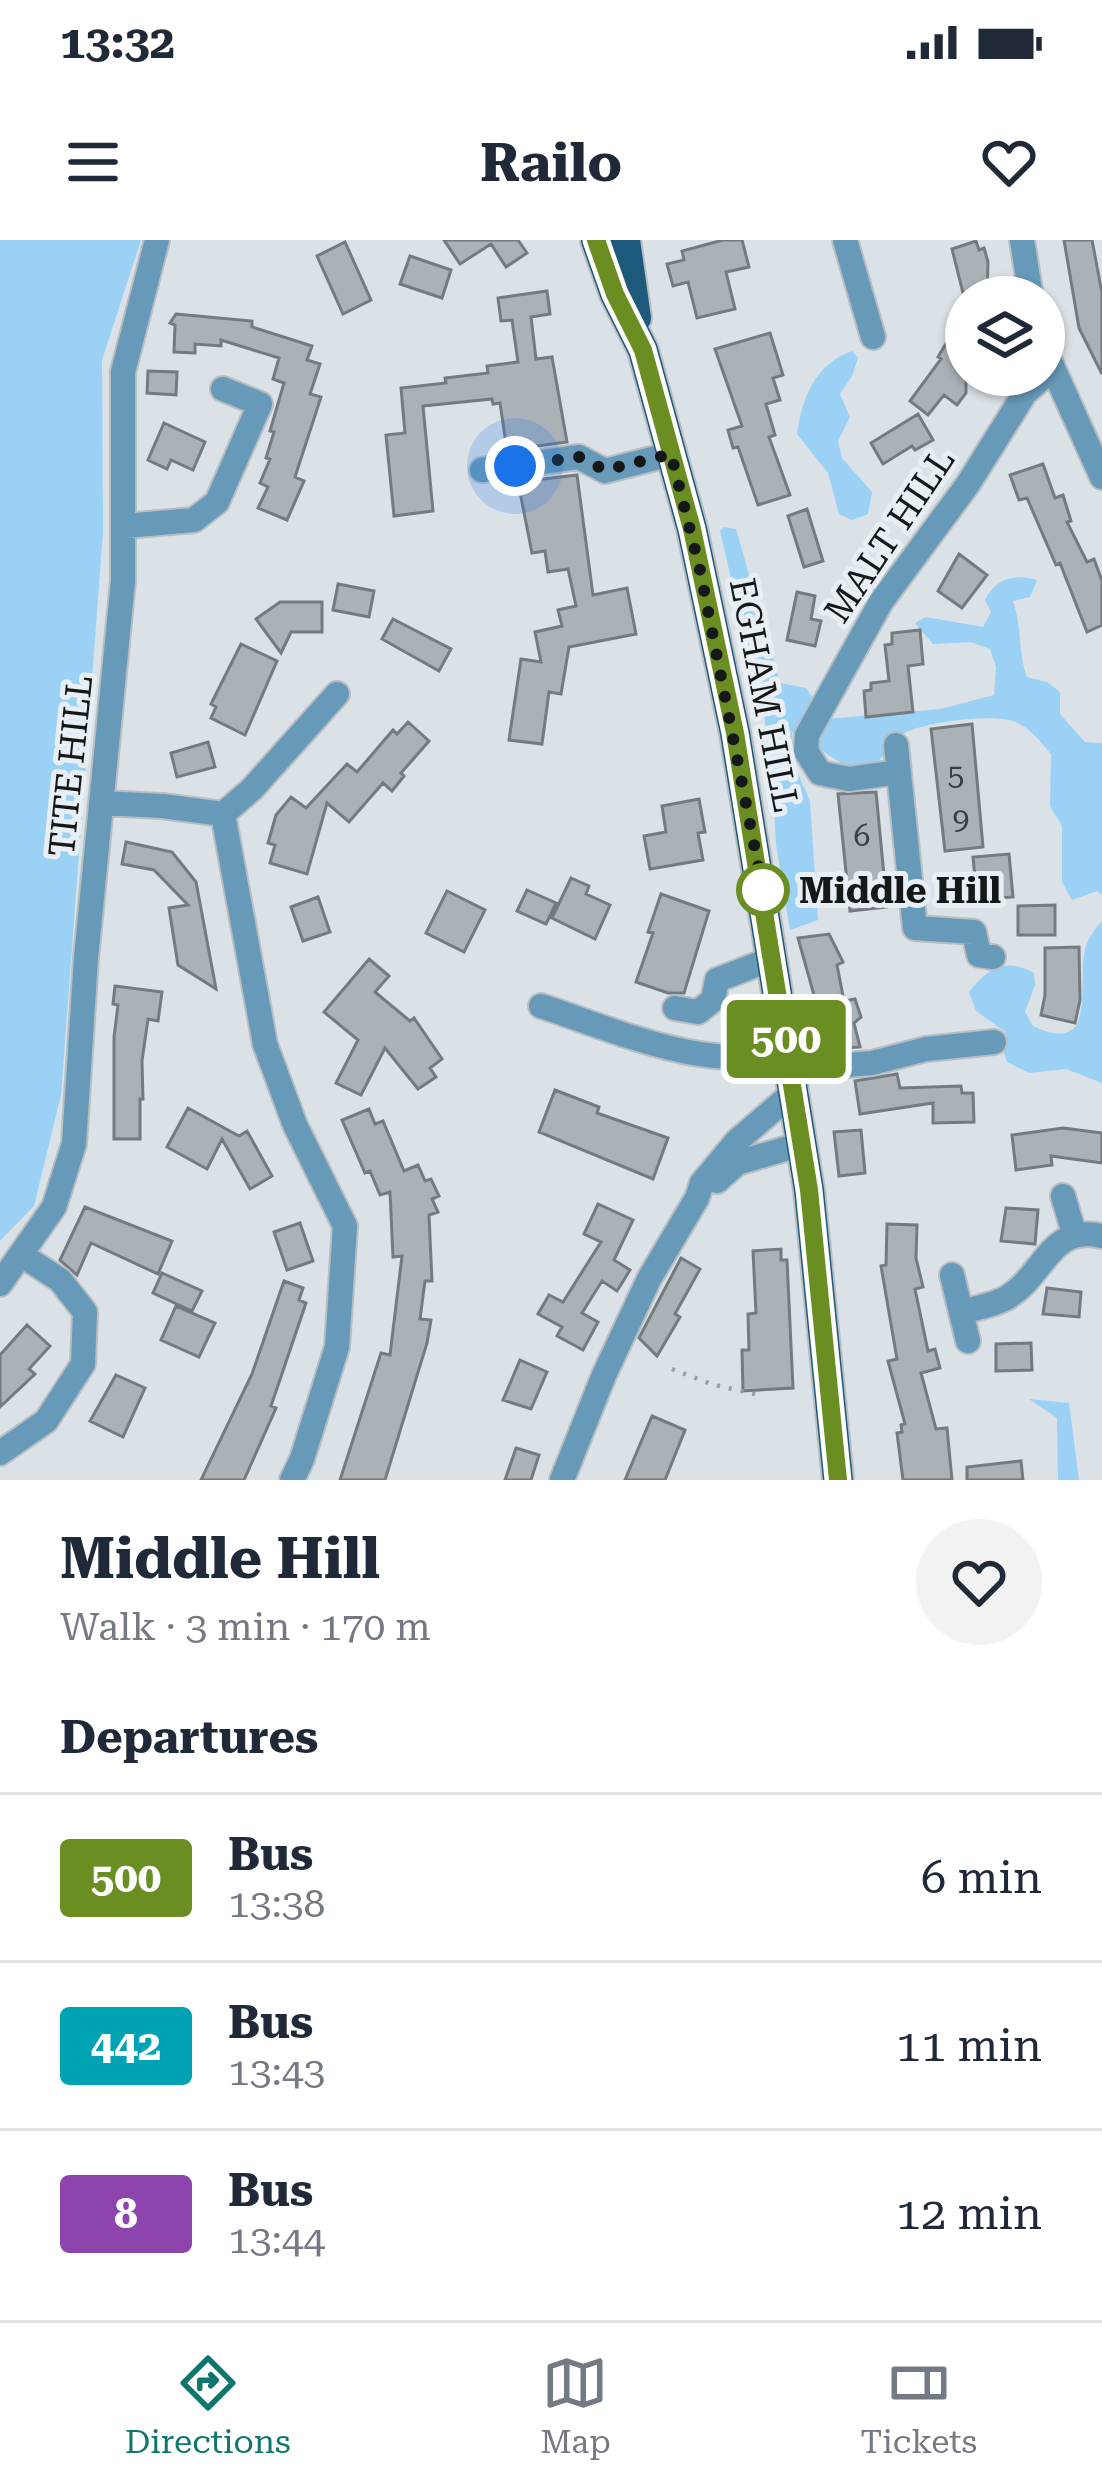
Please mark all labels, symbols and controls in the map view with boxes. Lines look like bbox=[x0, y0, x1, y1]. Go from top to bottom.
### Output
text: 13:32 bbox=[60, 16, 175, 69]
icon: menu bbox=[60, 129, 126, 195]
icon: heart bbox=[976, 129, 1042, 195]
text: Railo bbox=[480, 131, 622, 194]
map controls bbox=[945, 276, 1065, 396]
button: layers bbox=[945, 276, 1065, 396]
your location bbox=[485, 436, 545, 496]
street label: MALT HILL bbox=[816, 440, 963, 631]
street label: EGHAM HILL bbox=[721, 575, 807, 816]
street label: TITE HILL bbox=[41, 673, 101, 859]
house number: 5 bbox=[948, 757, 964, 792]
house number: 9 bbox=[953, 801, 969, 836]
house number: 6 bbox=[854, 818, 870, 853]
marker: Middle Hill bbox=[738, 865, 788, 915]
place label: Middle Hill bbox=[799, 870, 1001, 912]
line badge: 500 bbox=[717, 1000, 855, 1078]
text: 500 bbox=[751, 1014, 821, 1063]
button: heart bbox=[916, 1519, 1042, 1645]
text: Middle Hill bbox=[60, 1525, 380, 1592]
text: Walk · 3 min · 170 m bbox=[60, 1604, 431, 1650]
text: Departures bbox=[60, 1711, 318, 1764]
text: Bus bbox=[228, 1828, 313, 1881]
text: 6 min bbox=[921, 1851, 1042, 1904]
text: 500 bbox=[91, 1853, 161, 1902]
text: 13:38 bbox=[228, 1881, 325, 1927]
text: Bus bbox=[228, 1996, 313, 2049]
text: 11 min bbox=[896, 2019, 1042, 2072]
text: 442 bbox=[91, 2021, 161, 2070]
text: 13:43 bbox=[228, 2049, 325, 2095]
text: Bus bbox=[228, 2164, 313, 2217]
text: 12 min bbox=[896, 2187, 1042, 2240]
text: 8 bbox=[114, 2189, 138, 2238]
text: 13:44 bbox=[228, 2217, 325, 2263]
tab: Directions bbox=[125, 2350, 291, 2461]
tab: Map bbox=[540, 2350, 611, 2461]
tab: Tickets bbox=[860, 2350, 977, 2461]

